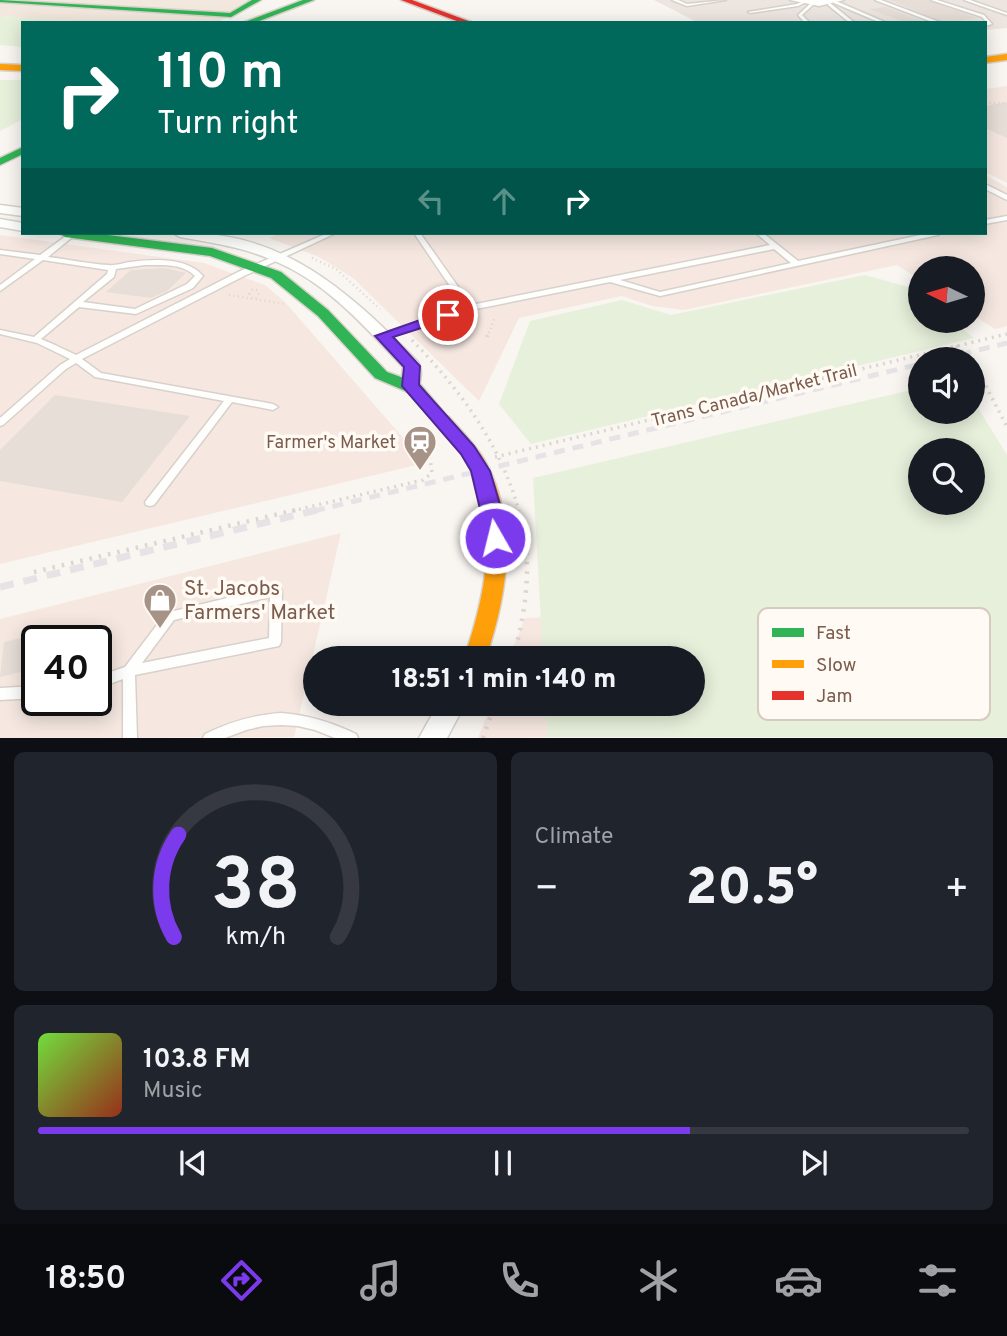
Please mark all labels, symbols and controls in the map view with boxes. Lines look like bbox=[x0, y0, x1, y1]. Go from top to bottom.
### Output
text: 110 m bbox=[157, 44, 284, 106]
icon: right bbox=[42, 49, 133, 140]
text: Turn right bbox=[157, 105, 299, 145]
icon: left bbox=[412, 182, 450, 220]
icon: ahead bbox=[485, 182, 523, 220]
icon: right bbox=[558, 182, 596, 220]
north arrow bbox=[908, 256, 985, 332]
map controls bbox=[908, 256, 985, 515]
pin bbox=[418, 285, 478, 345]
icon: arrive bbox=[429, 296, 467, 334]
button: sound bbox=[908, 347, 985, 424]
street label: Trans Canada/Market Trail bbox=[649, 360, 860, 433]
station icon: Farmer's Market bbox=[401, 423, 439, 472]
place label: Farmer's Market bbox=[266, 432, 396, 455]
button: search bbox=[908, 438, 985, 515]
position arrow bbox=[458, 501, 532, 575]
place label: St. Jacobs Farmers' Market bbox=[184, 576, 336, 627]
shop icon: St. Jacobs Farmers' Market bbox=[141, 581, 179, 630]
legend bbox=[758, 608, 990, 720]
text: Fast bbox=[816, 622, 851, 646]
speed limit sign: 40 bbox=[21, 625, 112, 716]
text: Slow bbox=[816, 654, 856, 678]
text: 18:51 · 1 min · 140 m bbox=[392, 664, 616, 697]
text: Jam bbox=[816, 685, 853, 709]
text: Climate bbox=[535, 823, 613, 852]
text: 38 bbox=[211, 844, 300, 936]
text: 20.5° bbox=[685, 857, 818, 923]
text: − bbox=[535, 866, 559, 915]
text: + bbox=[944, 866, 969, 915]
text: km/h bbox=[225, 922, 286, 954]
text: 103.8 FM bbox=[143, 1044, 251, 1077]
text: Music bbox=[143, 1077, 203, 1106]
icon: previous bbox=[174, 1144, 212, 1182]
icon: pause bbox=[484, 1144, 522, 1182]
icon: next bbox=[795, 1144, 833, 1182]
icon: directions bbox=[217, 1256, 266, 1305]
icon: music bbox=[356, 1256, 405, 1305]
icon: phone bbox=[495, 1256, 544, 1305]
icon: climate bbox=[634, 1256, 683, 1305]
icon: car bbox=[774, 1256, 823, 1305]
icon: filters bbox=[913, 1256, 962, 1305]
text: 18:50 bbox=[45, 1260, 126, 1300]

